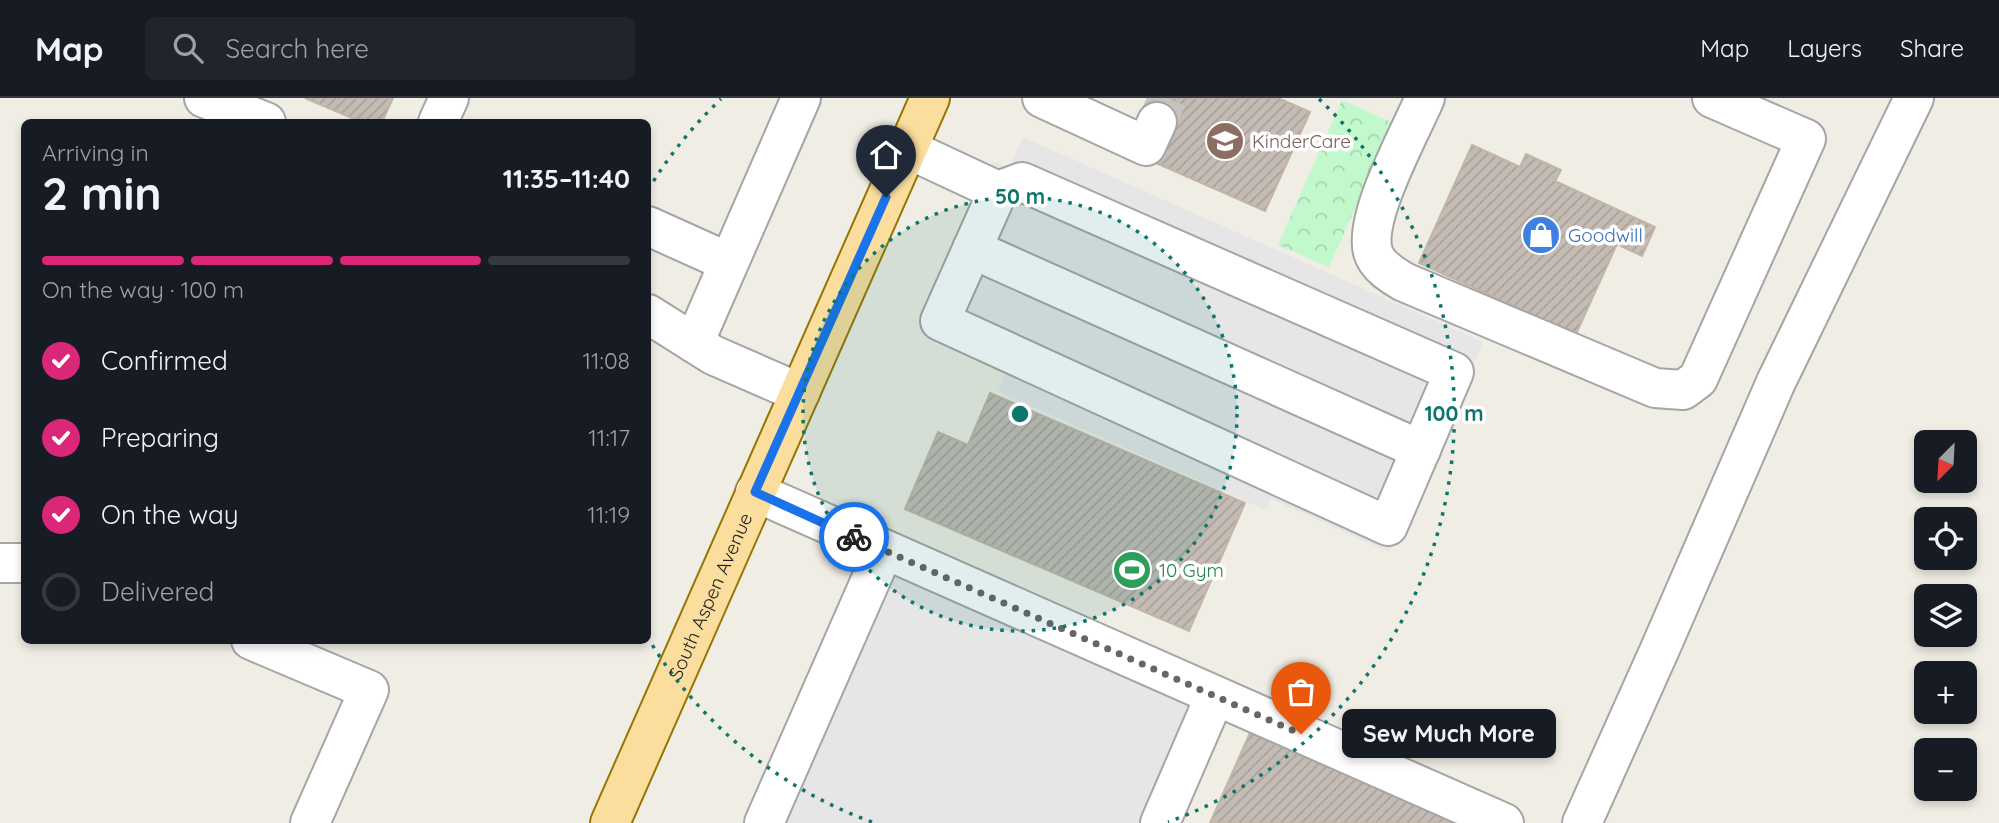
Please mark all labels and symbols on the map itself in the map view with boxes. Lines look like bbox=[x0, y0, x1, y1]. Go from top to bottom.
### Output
school or university icon: KinderCare bbox=[1204, 120, 1246, 162]
pin bbox=[856, 125, 916, 197]
place label: KinderCare bbox=[1252, 129, 1351, 153]
text: 50 m bbox=[995, 183, 1045, 209]
shop icon: Goodwill bbox=[1520, 214, 1562, 256]
place label: Goodwill bbox=[1568, 223, 1643, 247]
text: 100 m bbox=[1424, 400, 1484, 426]
centre of rings bbox=[1008, 402, 1032, 426]
north arrow bbox=[1914, 430, 1978, 494]
courier bbox=[819, 502, 889, 572]
street label: South Aspen Avenue bbox=[663, 509, 757, 683]
sports icon: 10 Gym bbox=[1111, 549, 1153, 591]
place label: 10 Gym bbox=[1159, 558, 1224, 582]
pin bbox=[1271, 662, 1331, 734]
callout: Sew Much More bbox=[1343, 710, 1556, 758]

